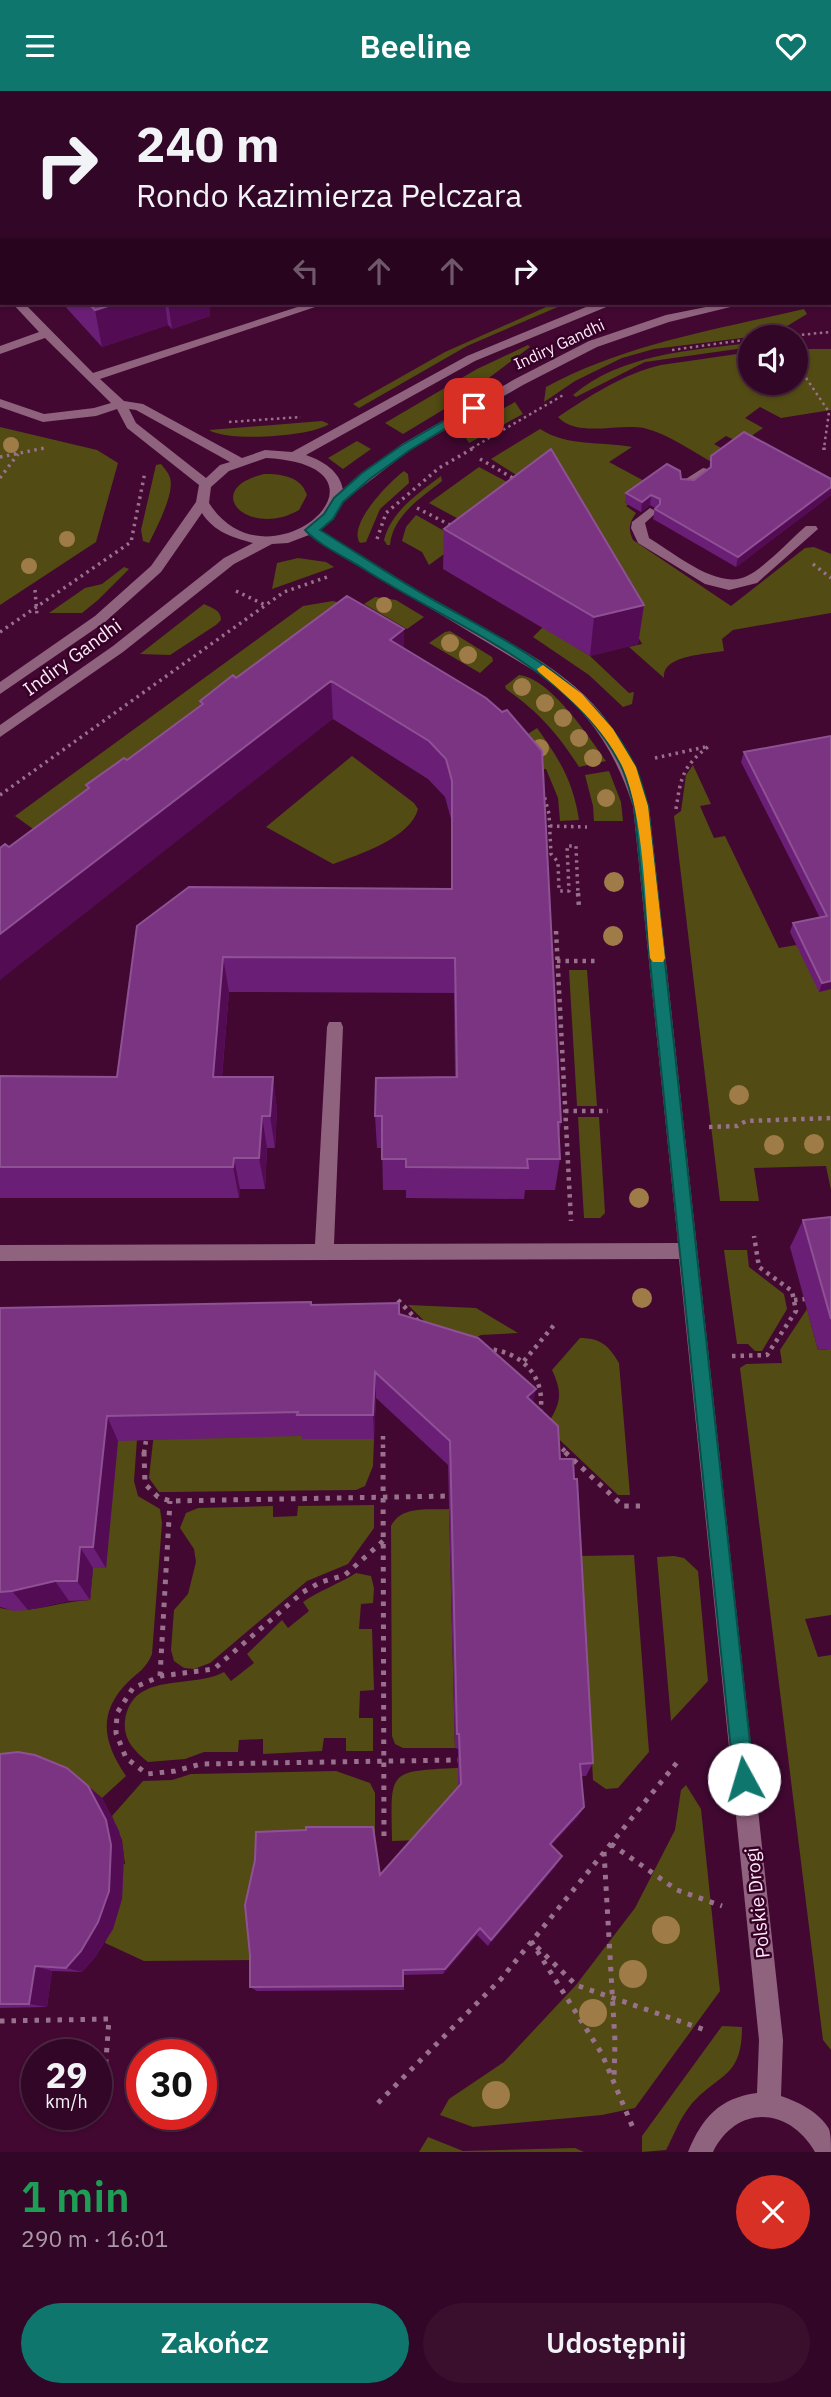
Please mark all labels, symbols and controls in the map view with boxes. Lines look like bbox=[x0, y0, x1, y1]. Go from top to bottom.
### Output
text: Beeline bbox=[360, 25, 471, 67]
icon: menu bbox=[21, 27, 59, 65]
icon: heart bbox=[772, 27, 810, 65]
text: 240 m bbox=[136, 112, 280, 175]
icon: right bbox=[21, 119, 112, 210]
text: Rondo Kazimierza Pelczara bbox=[136, 174, 522, 216]
icon: left bbox=[287, 252, 325, 290]
icon: ahead bbox=[360, 252, 398, 290]
icon: ahead bbox=[433, 252, 471, 290]
icon: right bbox=[506, 252, 544, 290]
street label: Indiry Gandhi bbox=[511, 314, 607, 374]
map controls bbox=[738, 325, 808, 395]
button: sound bbox=[738, 325, 808, 395]
pin bbox=[444, 378, 504, 438]
icon: arrive bbox=[455, 389, 493, 427]
street label: Indiry Gandhi bbox=[18, 613, 126, 701]
position arrow bbox=[707, 1742, 781, 1816]
street label: Polskie Drogi bbox=[739, 1847, 775, 1959]
speed limit sign: 30 bbox=[126, 2039, 217, 2130]
text: 29 bbox=[45, 2052, 88, 2098]
text: km/h bbox=[45, 2090, 88, 2113]
text: 1 min bbox=[21, 2169, 130, 2224]
button: close bbox=[736, 2175, 810, 2249]
text: 290 m · 16:01 bbox=[21, 2223, 168, 2253]
button: Zakończ bbox=[21, 2303, 409, 2383]
button: Udostępnij bbox=[423, 2303, 810, 2383]

